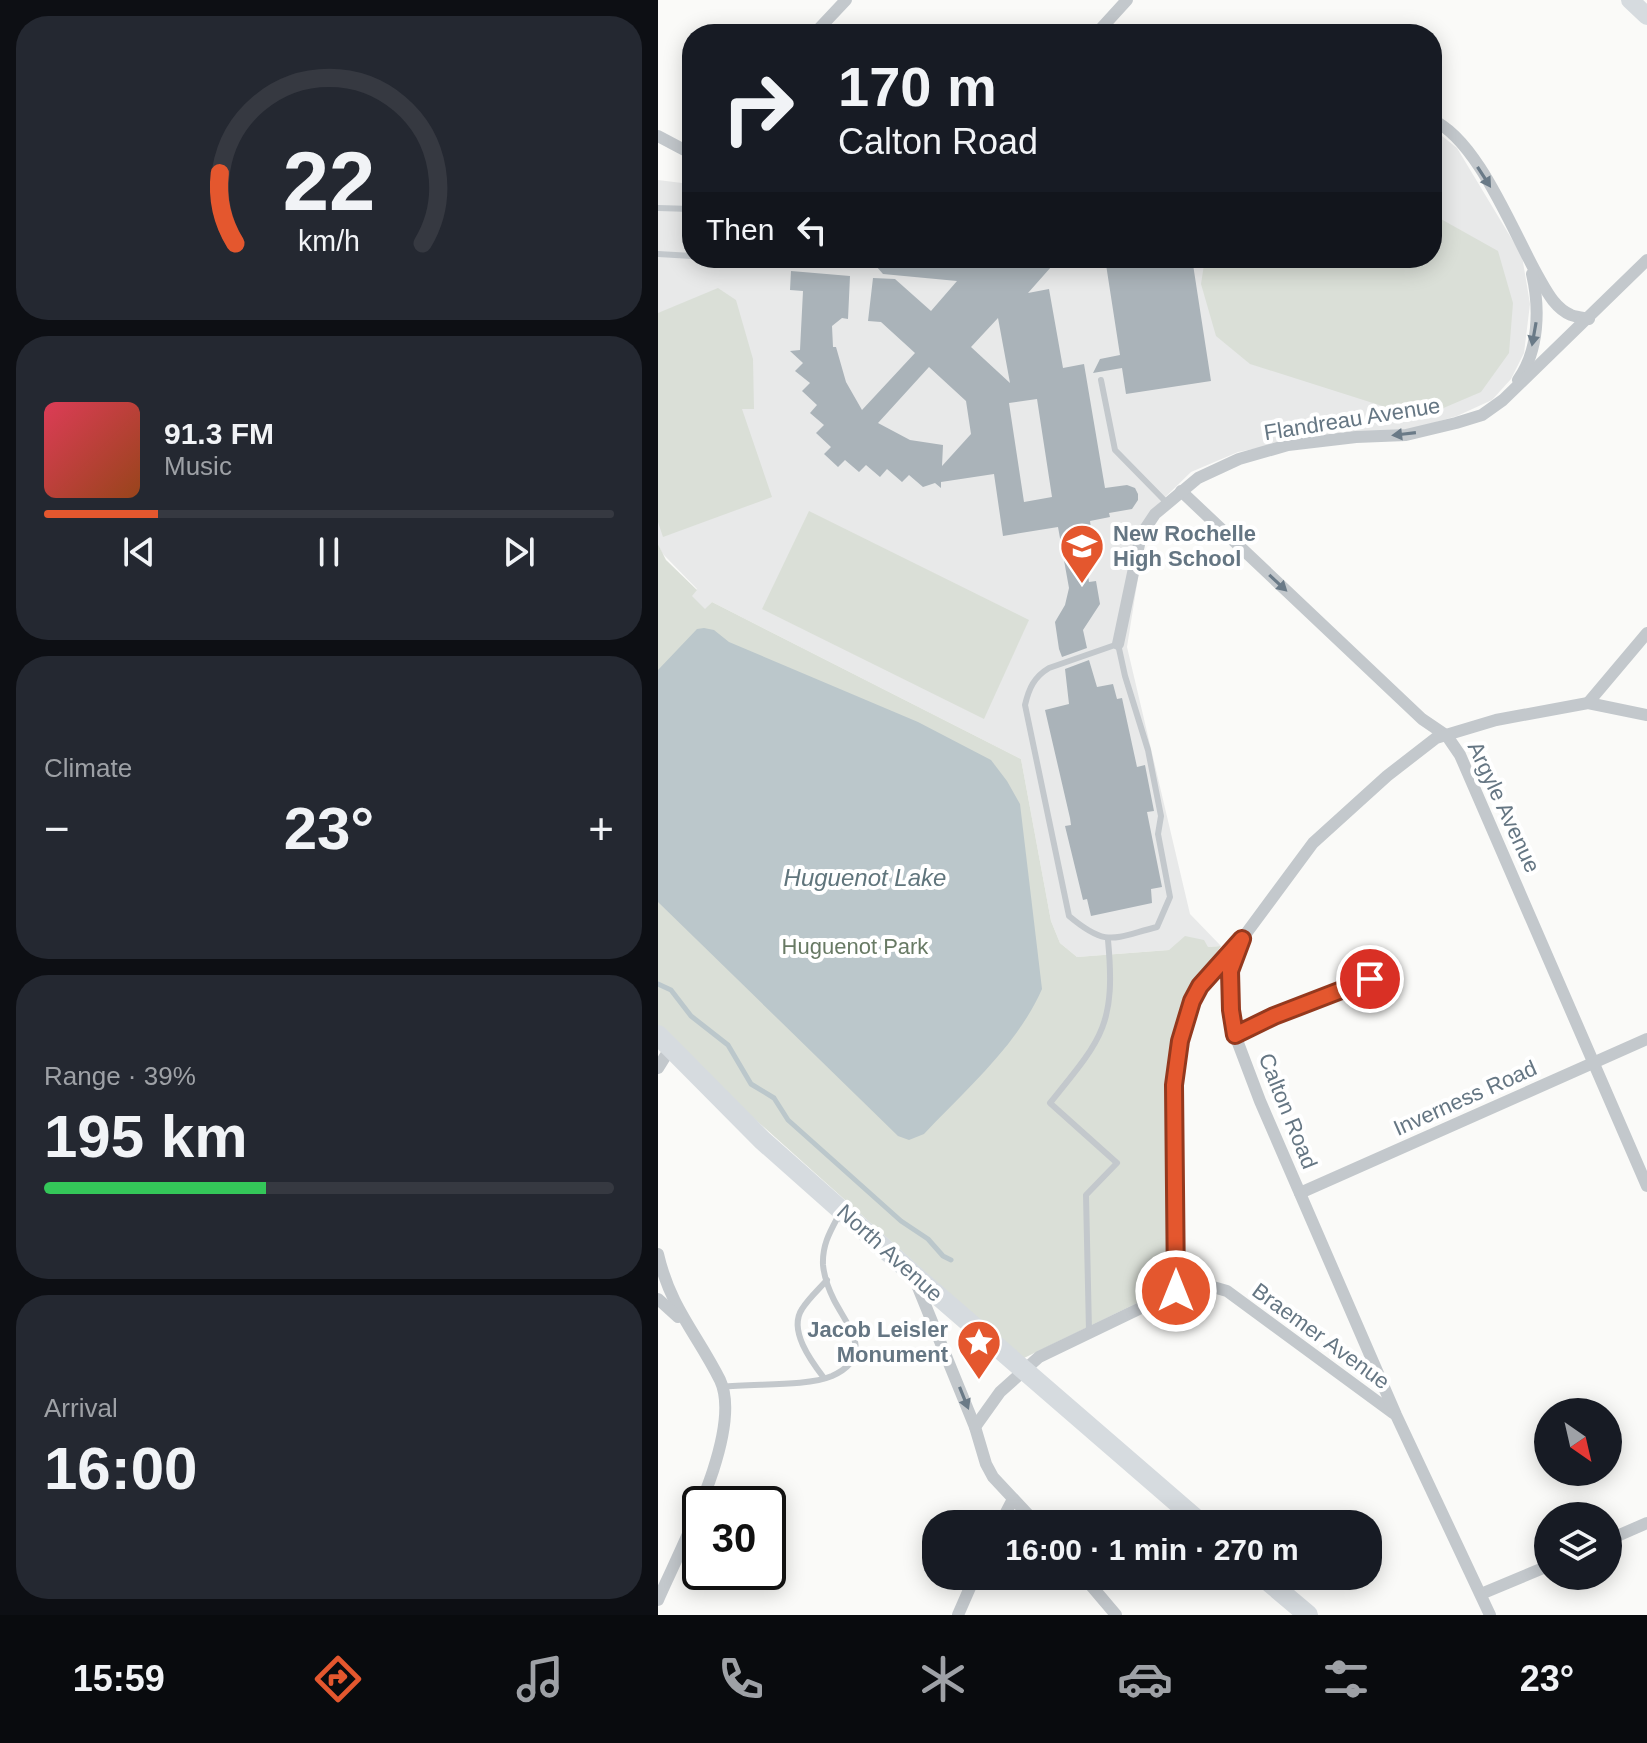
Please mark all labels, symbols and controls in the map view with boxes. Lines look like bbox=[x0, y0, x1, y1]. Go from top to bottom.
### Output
text: 170 m bbox=[838, 55, 997, 118]
icon: right bbox=[706, 56, 810, 160]
text: Calton Road bbox=[838, 121, 1038, 162]
text: 22 bbox=[283, 134, 375, 227]
one-way arrow bbox=[1476, 166, 1491, 187]
icon: left bbox=[790, 208, 834, 252]
text: Then bbox=[706, 213, 774, 246]
text: km/h bbox=[298, 225, 360, 257]
one-way arrow bbox=[1528, 321, 1540, 346]
street label: Flandreau Avenue bbox=[1262, 393, 1442, 445]
text: 91.3 FM bbox=[164, 417, 274, 450]
one-way arrow bbox=[1391, 428, 1416, 441]
text: Music bbox=[164, 451, 232, 481]
place label: New Rochelle High School bbox=[1113, 521, 1256, 571]
school or university icon: New Rochelle High School bbox=[1058, 522, 1106, 585]
icon: previous bbox=[117, 530, 161, 574]
icon: pause bbox=[307, 530, 351, 574]
icon: next bbox=[497, 530, 541, 574]
one-way arrow bbox=[1268, 573, 1287, 591]
street label: Argyle Avenue bbox=[1463, 738, 1545, 876]
text: Climate bbox=[44, 753, 132, 783]
text: 23° bbox=[284, 795, 374, 862]
text: − bbox=[44, 804, 70, 853]
text: + bbox=[588, 804, 614, 853]
water label: Huguenot Lake bbox=[784, 864, 946, 891]
park label: Huguenot Park bbox=[782, 934, 929, 959]
pin bbox=[1336, 945, 1404, 1013]
icon: arrive bbox=[1348, 957, 1392, 1001]
street label: Calton Road bbox=[1254, 1050, 1322, 1172]
street label: Inverness Road bbox=[1390, 1055, 1540, 1141]
text: Range · 39% bbox=[44, 1061, 196, 1091]
text: 195 km bbox=[44, 1103, 248, 1170]
street label: North Avenue bbox=[832, 1199, 948, 1307]
position arrow bbox=[1134, 1249, 1218, 1333]
street label: Braemer Avenue bbox=[1248, 1278, 1394, 1394]
place label: Jacob Leisler Monument bbox=[807, 1317, 949, 1367]
place icon: Jacob Leisler Monument bbox=[955, 1318, 1003, 1381]
one-way arrow bbox=[957, 1386, 970, 1410]
text: Arrival bbox=[44, 1393, 118, 1423]
north arrow bbox=[1534, 1398, 1622, 1486]
map controls bbox=[1534, 1398, 1622, 1590]
text: 16:00 bbox=[44, 1435, 197, 1502]
speed limit sign: 30 bbox=[682, 1486, 786, 1590]
button: layers bbox=[1534, 1502, 1622, 1590]
text: 16:00 · 1 min · 270 m bbox=[1005, 1533, 1299, 1566]
icon: directions bbox=[310, 1651, 366, 1707]
icon: music bbox=[512, 1651, 568, 1707]
icon: phone bbox=[713, 1651, 769, 1707]
icon: climate bbox=[915, 1651, 971, 1707]
icon: car bbox=[1117, 1651, 1173, 1707]
icon: filters bbox=[1318, 1651, 1374, 1707]
text: 15:59 bbox=[73, 1658, 165, 1699]
text: 23° bbox=[1520, 1658, 1574, 1699]

